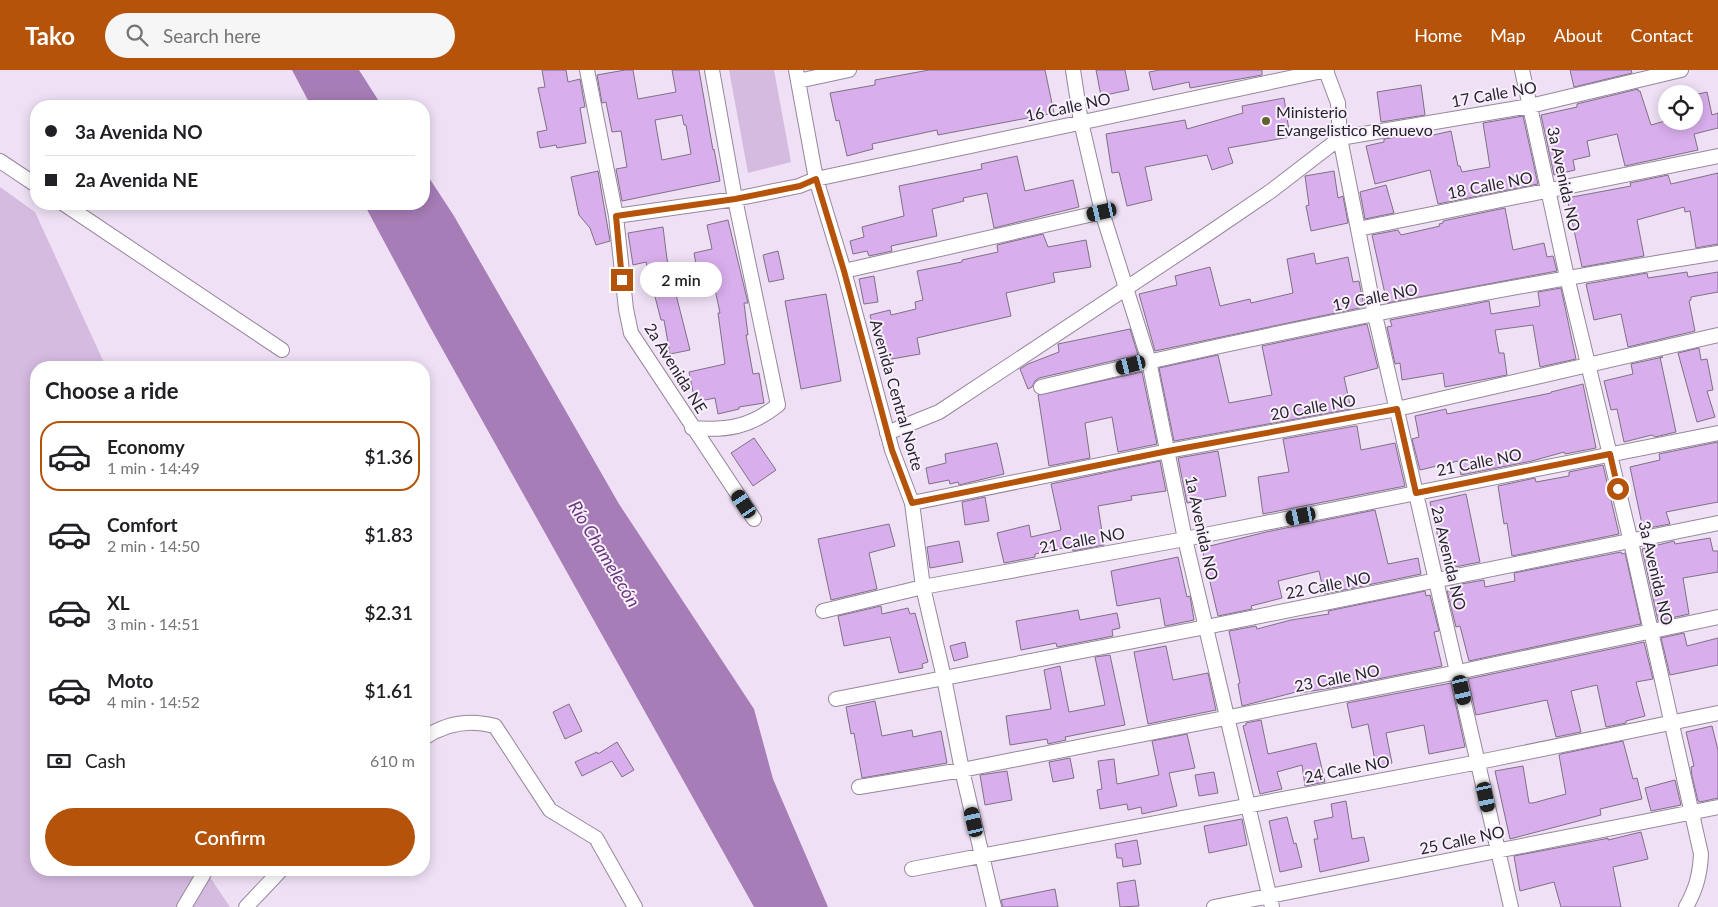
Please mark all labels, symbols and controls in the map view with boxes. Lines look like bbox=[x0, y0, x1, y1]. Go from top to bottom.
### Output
search box bbox=[105, 13, 455, 58]
text: Tako bbox=[25, 21, 75, 50]
icon: search bbox=[123, 21, 151, 49]
text: Search here bbox=[163, 24, 261, 47]
text: Home bbox=[1414, 24, 1462, 46]
text: Map bbox=[1490, 24, 1526, 46]
text: About bbox=[1554, 24, 1603, 46]
text: Contact bbox=[1631, 24, 1693, 46]
street label: 17 Calle NO bbox=[1450, 77, 1538, 110]
map controls bbox=[1658, 85, 1703, 130]
button: locate bbox=[1658, 85, 1703, 130]
street label: 16 Calle NO bbox=[1024, 88, 1112, 125]
place label: Ministerio Evangelistico Renuevo bbox=[1276, 102, 1433, 139]
marker: Ministerio Evangelistico Renuevo bbox=[1260, 115, 1272, 127]
text: 3a Avenida NO bbox=[75, 120, 203, 143]
street label: 3a Avenida NO bbox=[1544, 125, 1585, 233]
street label: 18 Calle NO bbox=[1446, 167, 1534, 202]
text: 2a Avenida NE bbox=[75, 168, 198, 191]
car bbox=[1085, 201, 1118, 223]
callout: 2 min bbox=[640, 262, 722, 298]
route end bbox=[611, 269, 633, 291]
text: 2 min bbox=[661, 270, 701, 289]
street label: 19 Calle NO bbox=[1331, 279, 1419, 314]
street label: Avenida Central Norte bbox=[867, 317, 928, 473]
street label: 2a Avenida NE bbox=[641, 319, 712, 416]
car bbox=[1114, 354, 1147, 376]
text: Choose a ride bbox=[45, 377, 179, 404]
street label: 20 Calle NO bbox=[1269, 390, 1357, 423]
icon: car bbox=[47, 434, 92, 479]
text: Economy bbox=[107, 435, 185, 458]
street label: 21 Calle NO bbox=[1435, 444, 1523, 479]
text: $1.36 bbox=[364, 445, 413, 468]
text: 1 min · 14:49 bbox=[107, 458, 200, 477]
street label: 1a Avenida NO bbox=[1182, 474, 1223, 582]
route start bbox=[1607, 478, 1629, 500]
car bbox=[729, 487, 758, 521]
water label: Río Chamelecón bbox=[564, 496, 645, 611]
street label: 2a Avenida NO bbox=[1428, 504, 1471, 612]
car bbox=[1284, 506, 1317, 526]
icon: car bbox=[47, 512, 92, 557]
text: Comfort bbox=[107, 513, 178, 536]
street label: 3a Avenida NO bbox=[1635, 519, 1678, 627]
text: $1.83 bbox=[364, 523, 413, 546]
street label: 21 Calle NO bbox=[1038, 523, 1126, 556]
text: 2 min · 14:50 bbox=[107, 536, 200, 555]
street label: 22 Calle NO bbox=[1284, 567, 1372, 602]
icon: car bbox=[47, 590, 92, 635]
text: XL bbox=[107, 591, 130, 614]
text: $2.31 bbox=[364, 601, 413, 624]
text: 3 min · 14:51 bbox=[107, 614, 200, 633]
street label: 23 Calle NO bbox=[1293, 660, 1381, 695]
icon: car bbox=[47, 668, 92, 713]
text: Moto bbox=[107, 669, 153, 692]
car bbox=[1451, 674, 1472, 706]
text: $1.61 bbox=[364, 679, 413, 702]
text: 4 min · 14:52 bbox=[107, 692, 200, 711]
icon: cash bbox=[45, 747, 73, 775]
text: Cash bbox=[85, 749, 126, 772]
text: 610 m bbox=[370, 751, 415, 770]
street label: 24 Calle NO bbox=[1303, 751, 1391, 786]
car bbox=[1475, 781, 1496, 813]
car bbox=[963, 806, 984, 838]
button: Confirm bbox=[45, 808, 415, 866]
street label: 25 Calle NO bbox=[1418, 821, 1506, 858]

